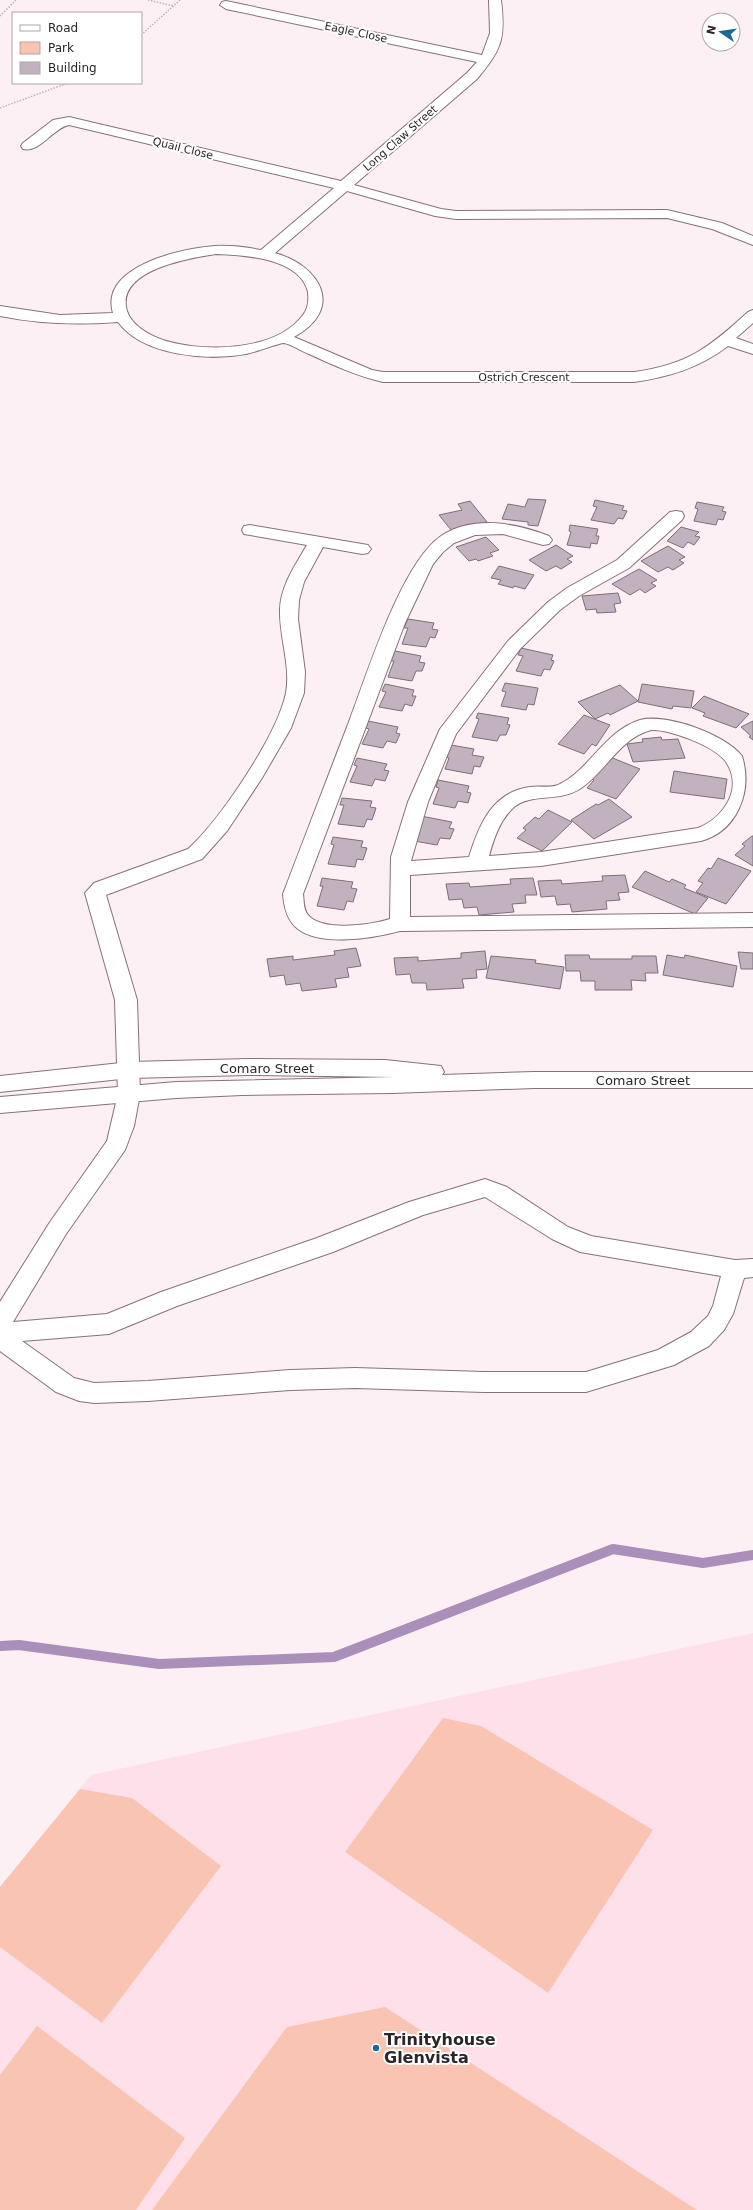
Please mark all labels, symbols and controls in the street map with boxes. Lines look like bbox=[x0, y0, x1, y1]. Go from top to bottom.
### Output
legend bbox=[12, 12, 142, 84]
north arrow bbox=[701, 12, 741, 52]
street label: Eagle Close bbox=[323, 19, 389, 46]
text: Road bbox=[48, 21, 78, 35]
text: N bbox=[704, 24, 719, 36]
text: Park bbox=[48, 41, 74, 55]
text: Building bbox=[48, 61, 97, 75]
street label: Long Claw Street bbox=[361, 102, 440, 174]
street label: Quail Close bbox=[151, 135, 215, 162]
street label: Ostrich Crescent bbox=[478, 371, 570, 384]
street label: Comaro Street bbox=[220, 1061, 314, 1076]
street label: Comaro Street bbox=[596, 1073, 690, 1088]
place label: Trinityhouse Glenvista bbox=[384, 2030, 496, 2067]
marker: Trinityhouse Glenvista bbox=[371, 2043, 381, 2053]

